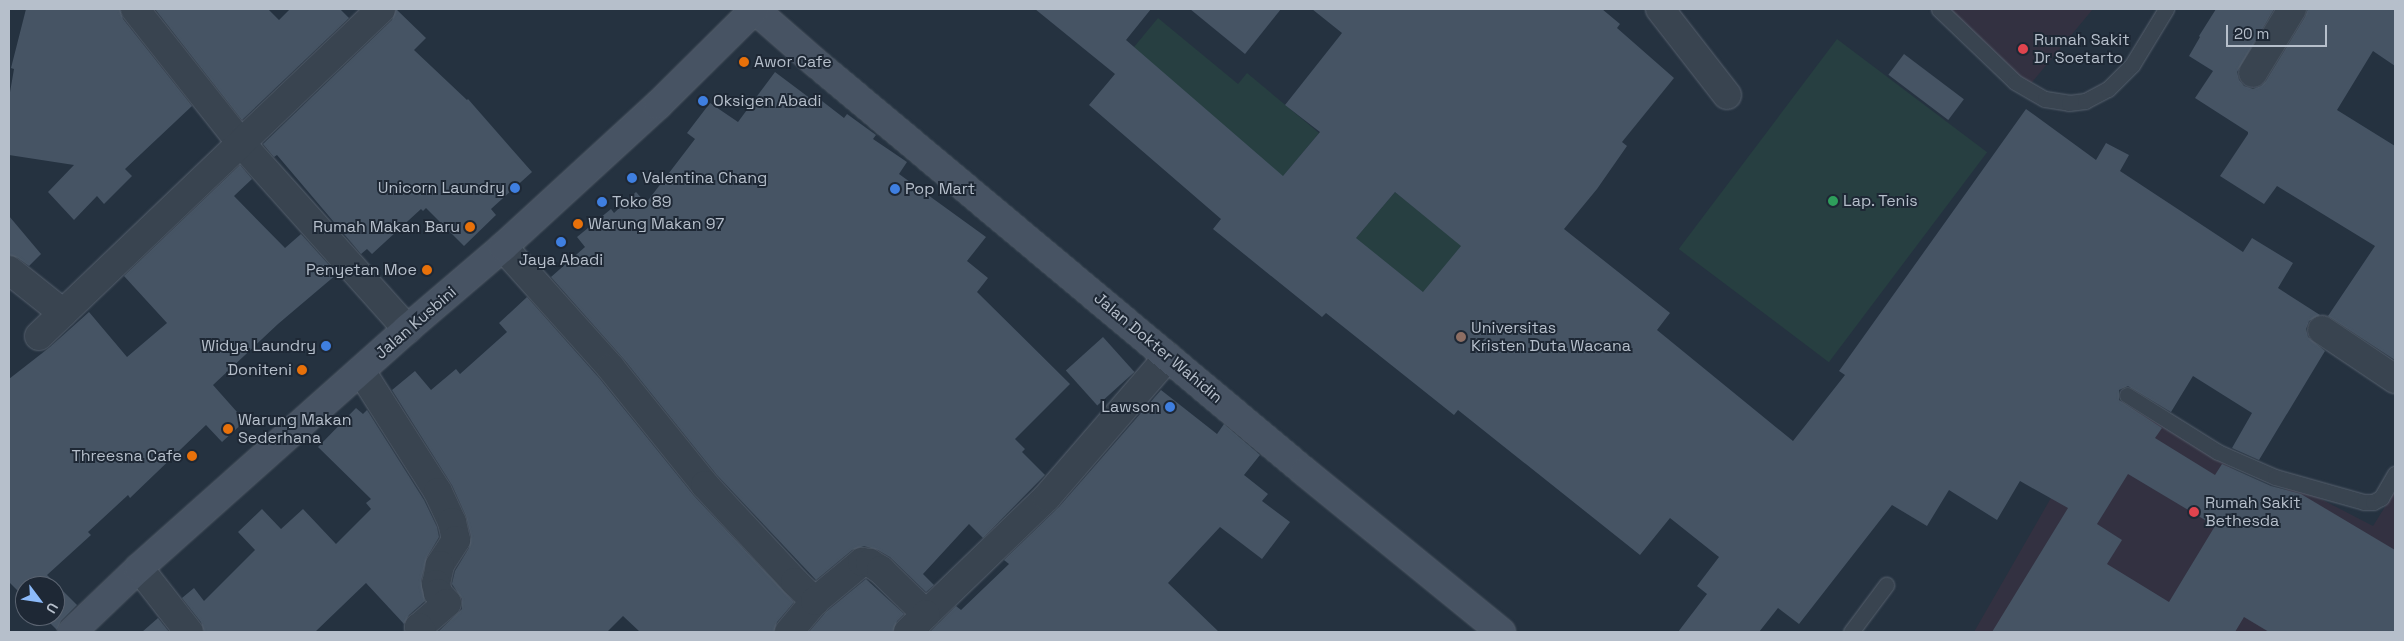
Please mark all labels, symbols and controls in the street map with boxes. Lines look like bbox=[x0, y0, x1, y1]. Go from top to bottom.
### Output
scale bar bbox=[2229, 15, 2330, 47]
text: 20 m bbox=[2234, 24, 2269, 43]
place label: Rumah Sakit Dr Soetarto bbox=[2034, 30, 2130, 68]
marker: Rumah Sakit Dr Soetarto bbox=[2016, 42, 2030, 56]
place label: Awor Cafe bbox=[754, 52, 832, 72]
marker: Awor Cafe bbox=[738, 56, 750, 68]
place label: Oksigen Abadi bbox=[713, 91, 822, 111]
marker: Oksigen Abadi bbox=[697, 95, 709, 107]
place label: Valentina Chang bbox=[642, 168, 767, 188]
marker: Valentina Chang bbox=[626, 172, 638, 184]
place label: Unicorn Laundry bbox=[378, 178, 505, 198]
place label: Pop Mart bbox=[905, 179, 975, 199]
marker: Unicorn Laundry bbox=[509, 182, 521, 194]
marker: Pop Mart bbox=[889, 183, 901, 195]
place label: Lap. Tenis bbox=[1843, 191, 1919, 211]
place label: Toko 89 bbox=[612, 192, 672, 212]
marker: Lap. Tenis bbox=[1827, 195, 1839, 207]
marker: Toko 89 bbox=[596, 196, 608, 208]
place label: Warung Makan 97 bbox=[588, 214, 724, 234]
place label: Rumah Makan Baru bbox=[313, 217, 460, 237]
marker: Warung Makan 97 bbox=[572, 218, 584, 230]
marker: Rumah Makan Baru bbox=[464, 221, 476, 233]
marker: Jaya Abadi bbox=[555, 236, 567, 248]
place label: Jaya Abadi bbox=[519, 250, 603, 270]
place label: Penyetan Moe bbox=[306, 260, 417, 280]
marker: Penyetan Moe bbox=[421, 264, 433, 276]
street label: Jalan Kusbini bbox=[372, 283, 460, 363]
street label: Jalan Dokter Wahidin bbox=[1090, 289, 1226, 407]
place label: Universitas Kristen Duta Wacana bbox=[1471, 318, 1631, 356]
marker: Universitas Kristen Duta Wacana bbox=[1455, 331, 1467, 343]
place label: Widya Laundry bbox=[201, 336, 316, 356]
marker: Widya Laundry bbox=[320, 340, 332, 352]
place label: Doniteni bbox=[228, 360, 292, 380]
marker: Doniteni bbox=[296, 364, 308, 376]
place label: Lawson bbox=[1101, 397, 1160, 417]
marker: Lawson bbox=[1164, 401, 1176, 413]
place label: Warung Makan Sederhana bbox=[238, 410, 352, 448]
marker: Warung Makan Sederhana bbox=[222, 423, 234, 435]
place label: Threesna Cafe bbox=[71, 446, 182, 466]
marker: Threesna Cafe bbox=[186, 450, 198, 462]
place label: Rumah Sakit Bethesda bbox=[2205, 493, 2301, 531]
marker: Rumah Sakit Bethesda bbox=[2187, 505, 2201, 519]
north arrow bbox=[15, 576, 65, 626]
text: U bbox=[42, 600, 62, 617]

